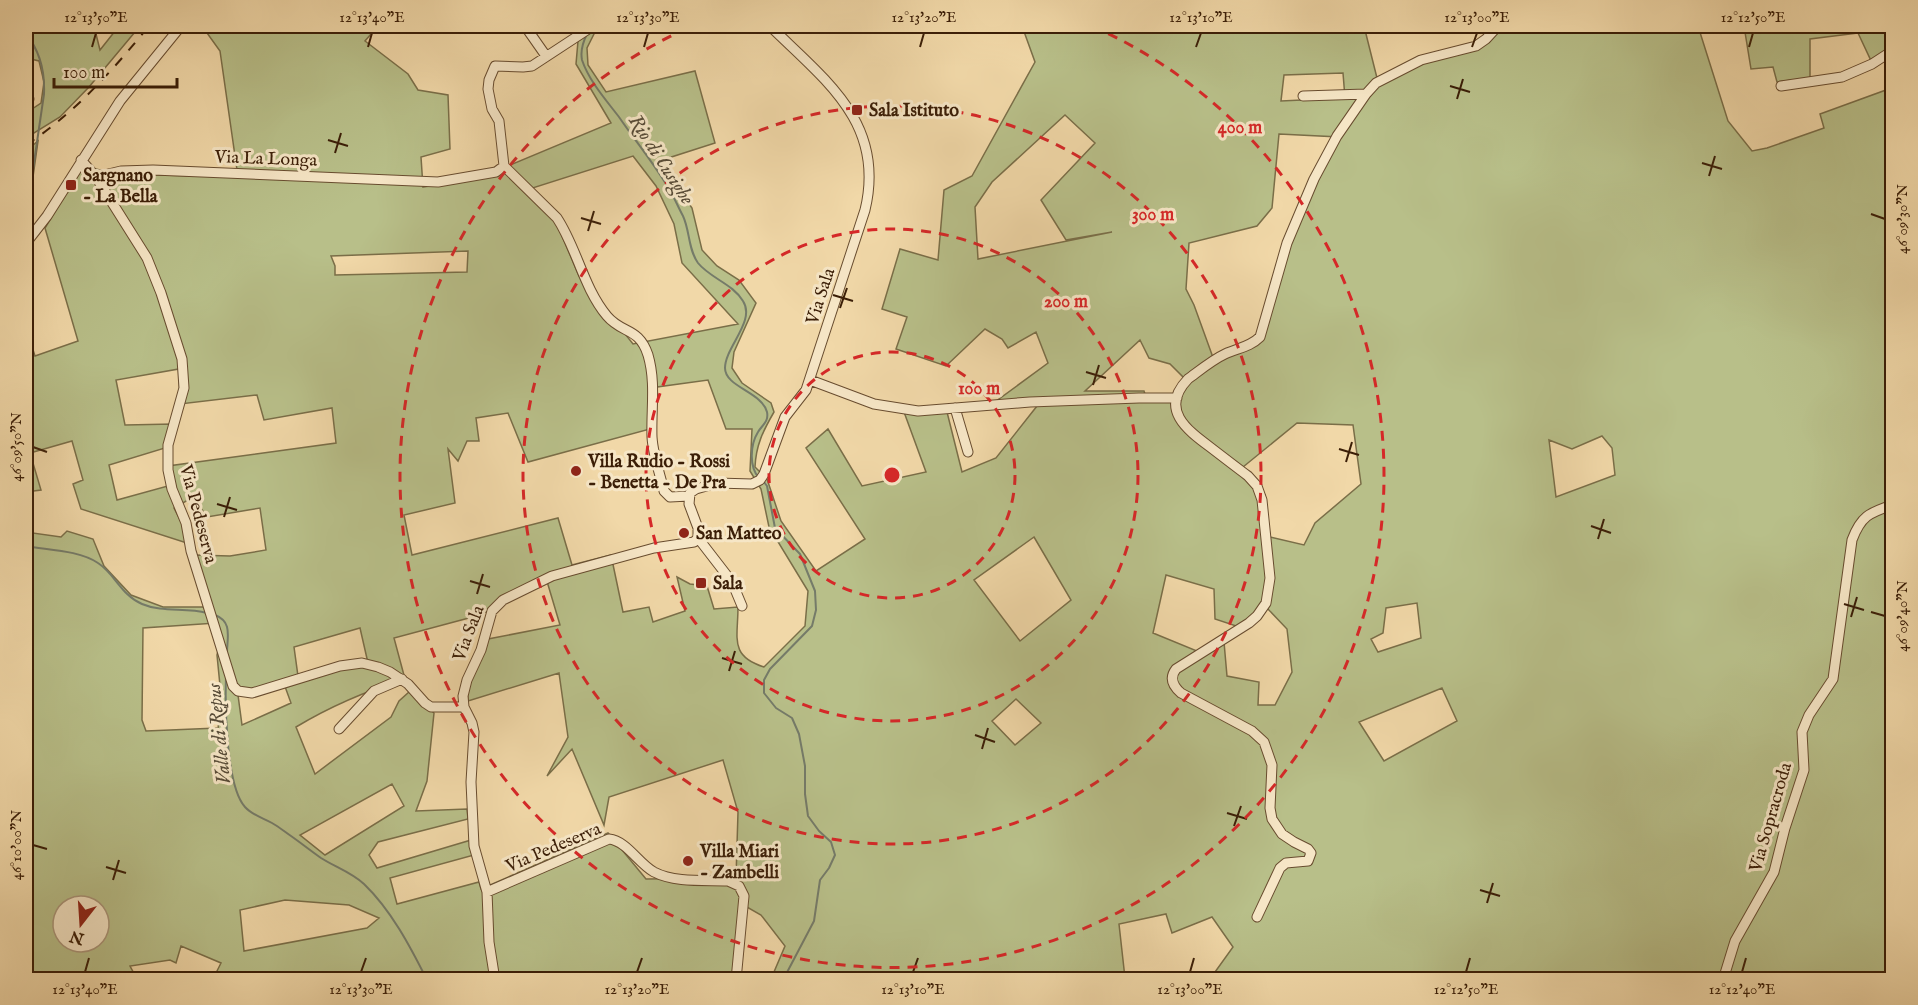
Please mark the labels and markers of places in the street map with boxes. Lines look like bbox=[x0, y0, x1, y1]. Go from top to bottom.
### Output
place label: Sala Istituto bbox=[869, 100, 959, 123]
marker: Sala Istituto bbox=[850, 103, 864, 117]
place label: Sargnano - La Bella bbox=[83, 165, 159, 209]
marker: Sargnano - La Bella bbox=[64, 178, 78, 192]
place label: Villa Rudio - Rossi - Benetta - De Pra bbox=[587, 451, 730, 495]
marker: Villa Rudio - Rossi - Benetta - De Pra bbox=[569, 464, 583, 478]
centre of rings bbox=[882, 465, 902, 485]
place label: San Matteo bbox=[696, 523, 782, 546]
marker: San Matteo bbox=[677, 526, 691, 540]
place label: Sala bbox=[713, 573, 744, 596]
marker: Sala bbox=[694, 576, 708, 590]
place label: Villa Miari - Zambelli bbox=[699, 841, 779, 885]
marker: Villa Miari - Zambelli bbox=[681, 854, 695, 868]

